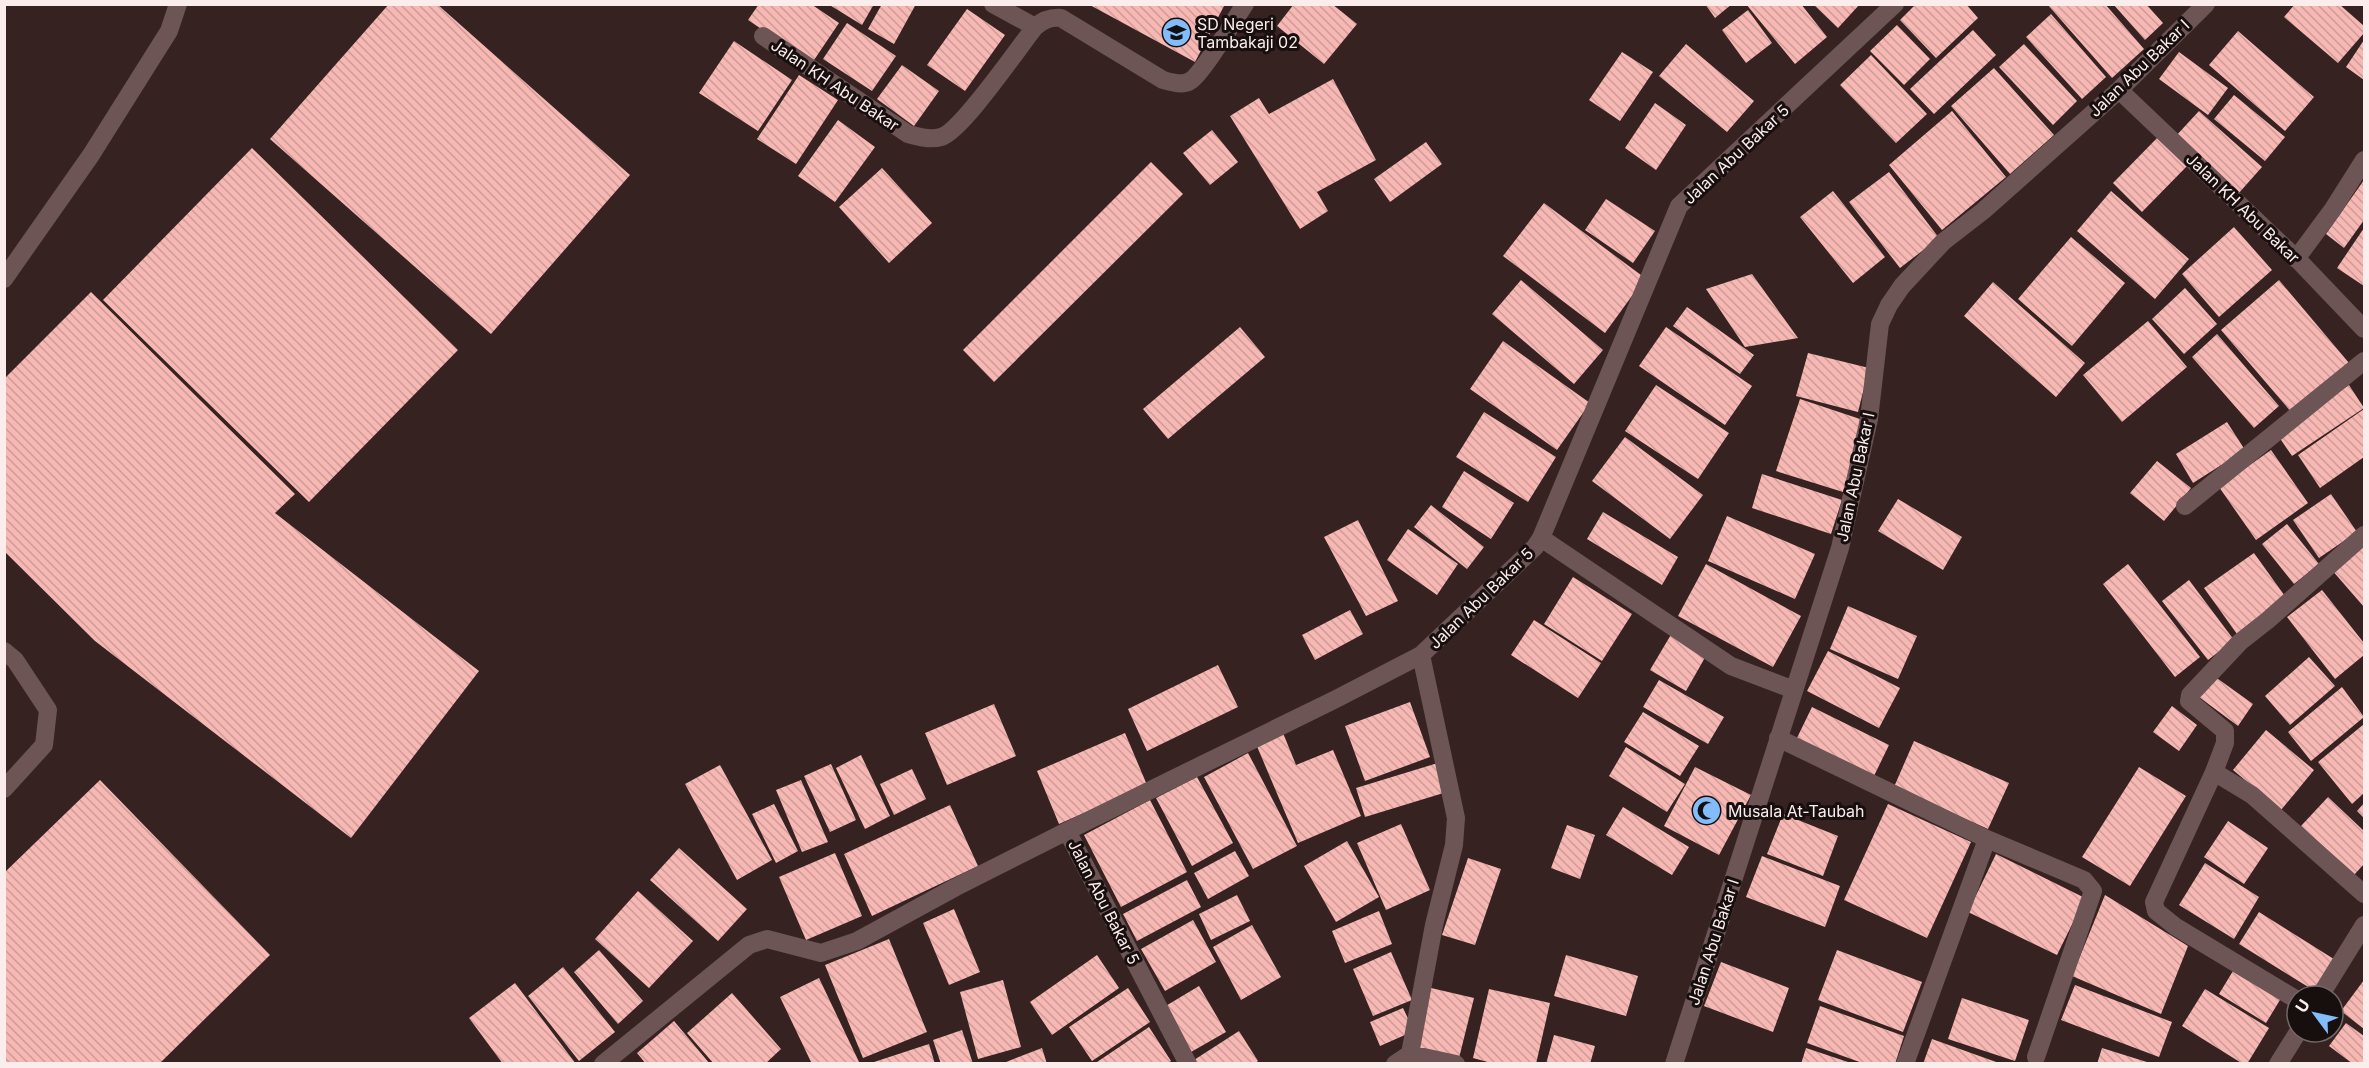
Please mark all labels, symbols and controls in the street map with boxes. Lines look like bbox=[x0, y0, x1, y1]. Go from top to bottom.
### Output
place label: SD Negeri Tambakaji 02 bbox=[1197, 14, 1298, 52]
street label: Jalan Abu Bakar I bbox=[2085, 15, 2193, 121]
school or university icon: SD Negeri Tambakaji 02 bbox=[1160, 17, 1192, 49]
street label: Jalan KH Abu Bakar bbox=[767, 35, 903, 135]
street label: Jalan Abu Bakar 5 bbox=[1679, 100, 1793, 208]
street label: Jalan KH Abu Bakar bbox=[2182, 149, 2304, 267]
street label: Jalan Abu Bakar I bbox=[1832, 410, 1878, 544]
street label: Jalan Abu Bakar 5 bbox=[1425, 543, 1537, 653]
mosque icon: Musala At-Taubah bbox=[1691, 795, 1723, 827]
place label: Musala At-Taubah bbox=[1728, 801, 1865, 821]
street label: Jalan Abu Bakar 5 bbox=[1064, 836, 1144, 968]
street label: Jalan Abu Bakar I bbox=[1683, 876, 1743, 1008]
north arrow bbox=[2285, 984, 2345, 1044]
text: U bbox=[2291, 995, 2314, 1016]

